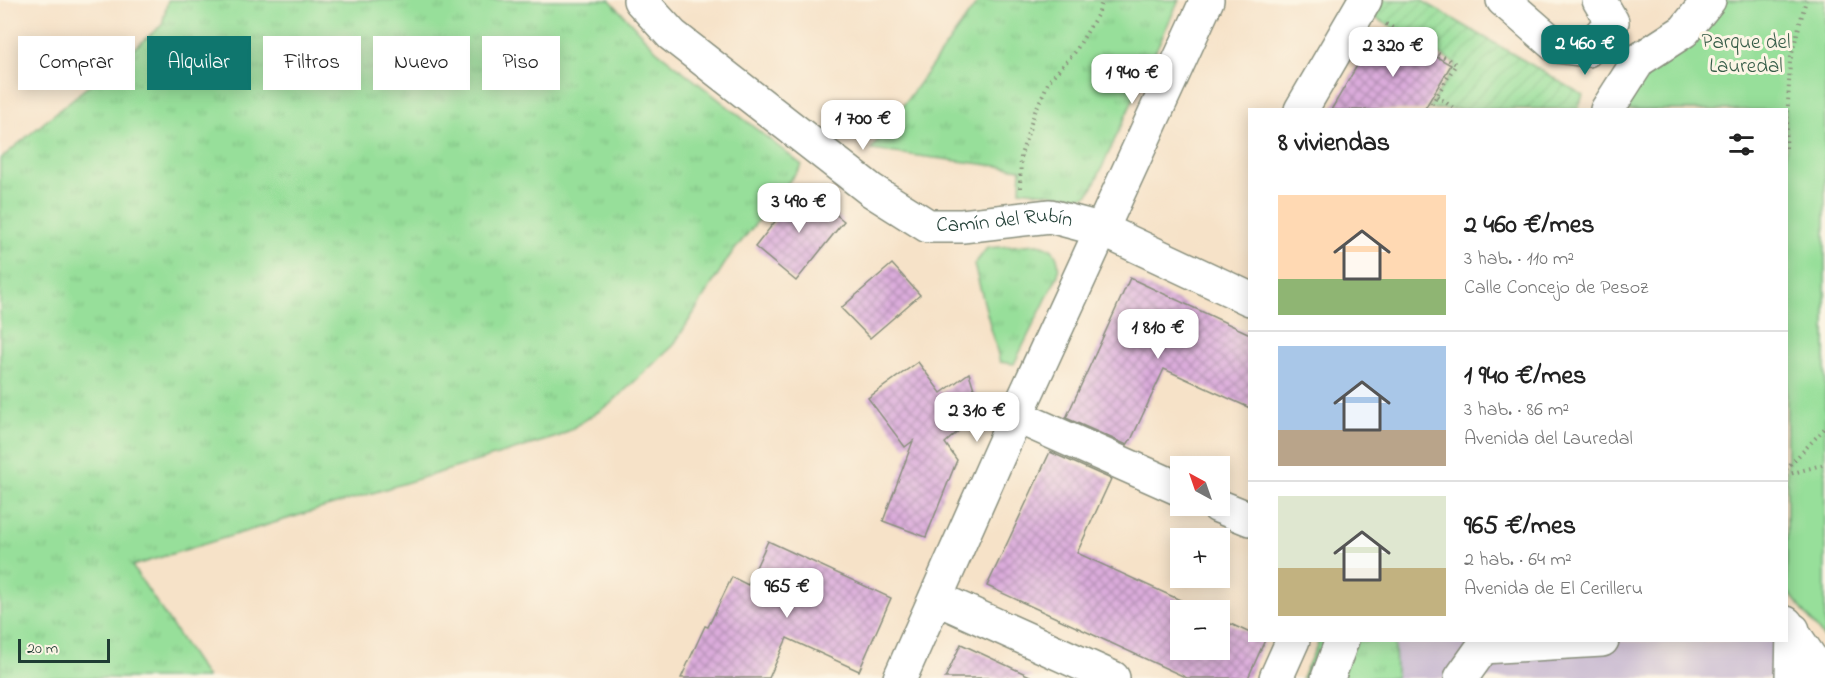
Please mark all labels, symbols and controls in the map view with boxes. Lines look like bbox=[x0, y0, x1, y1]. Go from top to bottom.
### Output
pin: 2 460 € bbox=[1530, 25, 1640, 76]
pin: 2 320 € bbox=[1338, 27, 1448, 78]
park label: Parque del Lauredal bbox=[1702, 28, 1790, 82]
text: 2 460 € bbox=[1555, 30, 1615, 59]
text: 2 320 € bbox=[1363, 32, 1423, 61]
chip: Comprar bbox=[18, 36, 135, 90]
chip: Alquilar bbox=[147, 36, 251, 90]
chip: Filtros bbox=[263, 36, 361, 90]
chip: Nuevo bbox=[373, 36, 470, 90]
chip: Piso bbox=[482, 36, 560, 90]
pin: 1 940 € bbox=[1077, 54, 1187, 105]
text: 1 940 € bbox=[1105, 59, 1159, 88]
pin: 1 700 € bbox=[808, 100, 918, 151]
text: 1 700 € bbox=[835, 105, 891, 134]
text: 8 viviendas bbox=[1278, 125, 1390, 163]
icon: filters bbox=[1725, 128, 1758, 161]
pin: 3 490 € bbox=[744, 183, 854, 234]
text: 3 490 € bbox=[771, 188, 827, 217]
street label: Camín del Rubín bbox=[936, 201, 1076, 241]
text: 2 460 €/mes bbox=[1464, 207, 1595, 245]
icon: home bbox=[1326, 219, 1398, 291]
text: 3 hab. · 110 m² bbox=[1464, 245, 1574, 274]
text: Calle Concejo de Pesoz bbox=[1464, 274, 1648, 303]
pin: 1 810 € bbox=[1103, 309, 1213, 360]
text: 1 810 € bbox=[1132, 314, 1184, 343]
text: 1 940 €/mes bbox=[1464, 358, 1586, 396]
icon: home bbox=[1326, 370, 1398, 442]
pin: 2 310 € bbox=[922, 392, 1032, 443]
text: 3 hab. · 86 m² bbox=[1464, 396, 1569, 425]
text: 2 310 € bbox=[948, 397, 1006, 426]
text: Avenida del Lauredal bbox=[1464, 425, 1633, 454]
north arrow bbox=[1170, 456, 1230, 516]
map controls bbox=[1170, 456, 1230, 660]
text: 965 €/mes bbox=[1464, 508, 1576, 546]
icon: home bbox=[1326, 520, 1398, 592]
button: + bbox=[1170, 528, 1230, 588]
text: 2 hab. · 64 m² bbox=[1464, 546, 1572, 575]
pin: 965 € bbox=[745, 568, 829, 619]
text: 965 € bbox=[764, 573, 810, 602]
text: Avenida de El Cerilleru bbox=[1464, 575, 1643, 604]
button: − bbox=[1170, 600, 1230, 660]
scale bar bbox=[18, 636, 110, 664]
text: 20 m bbox=[27, 637, 58, 661]

